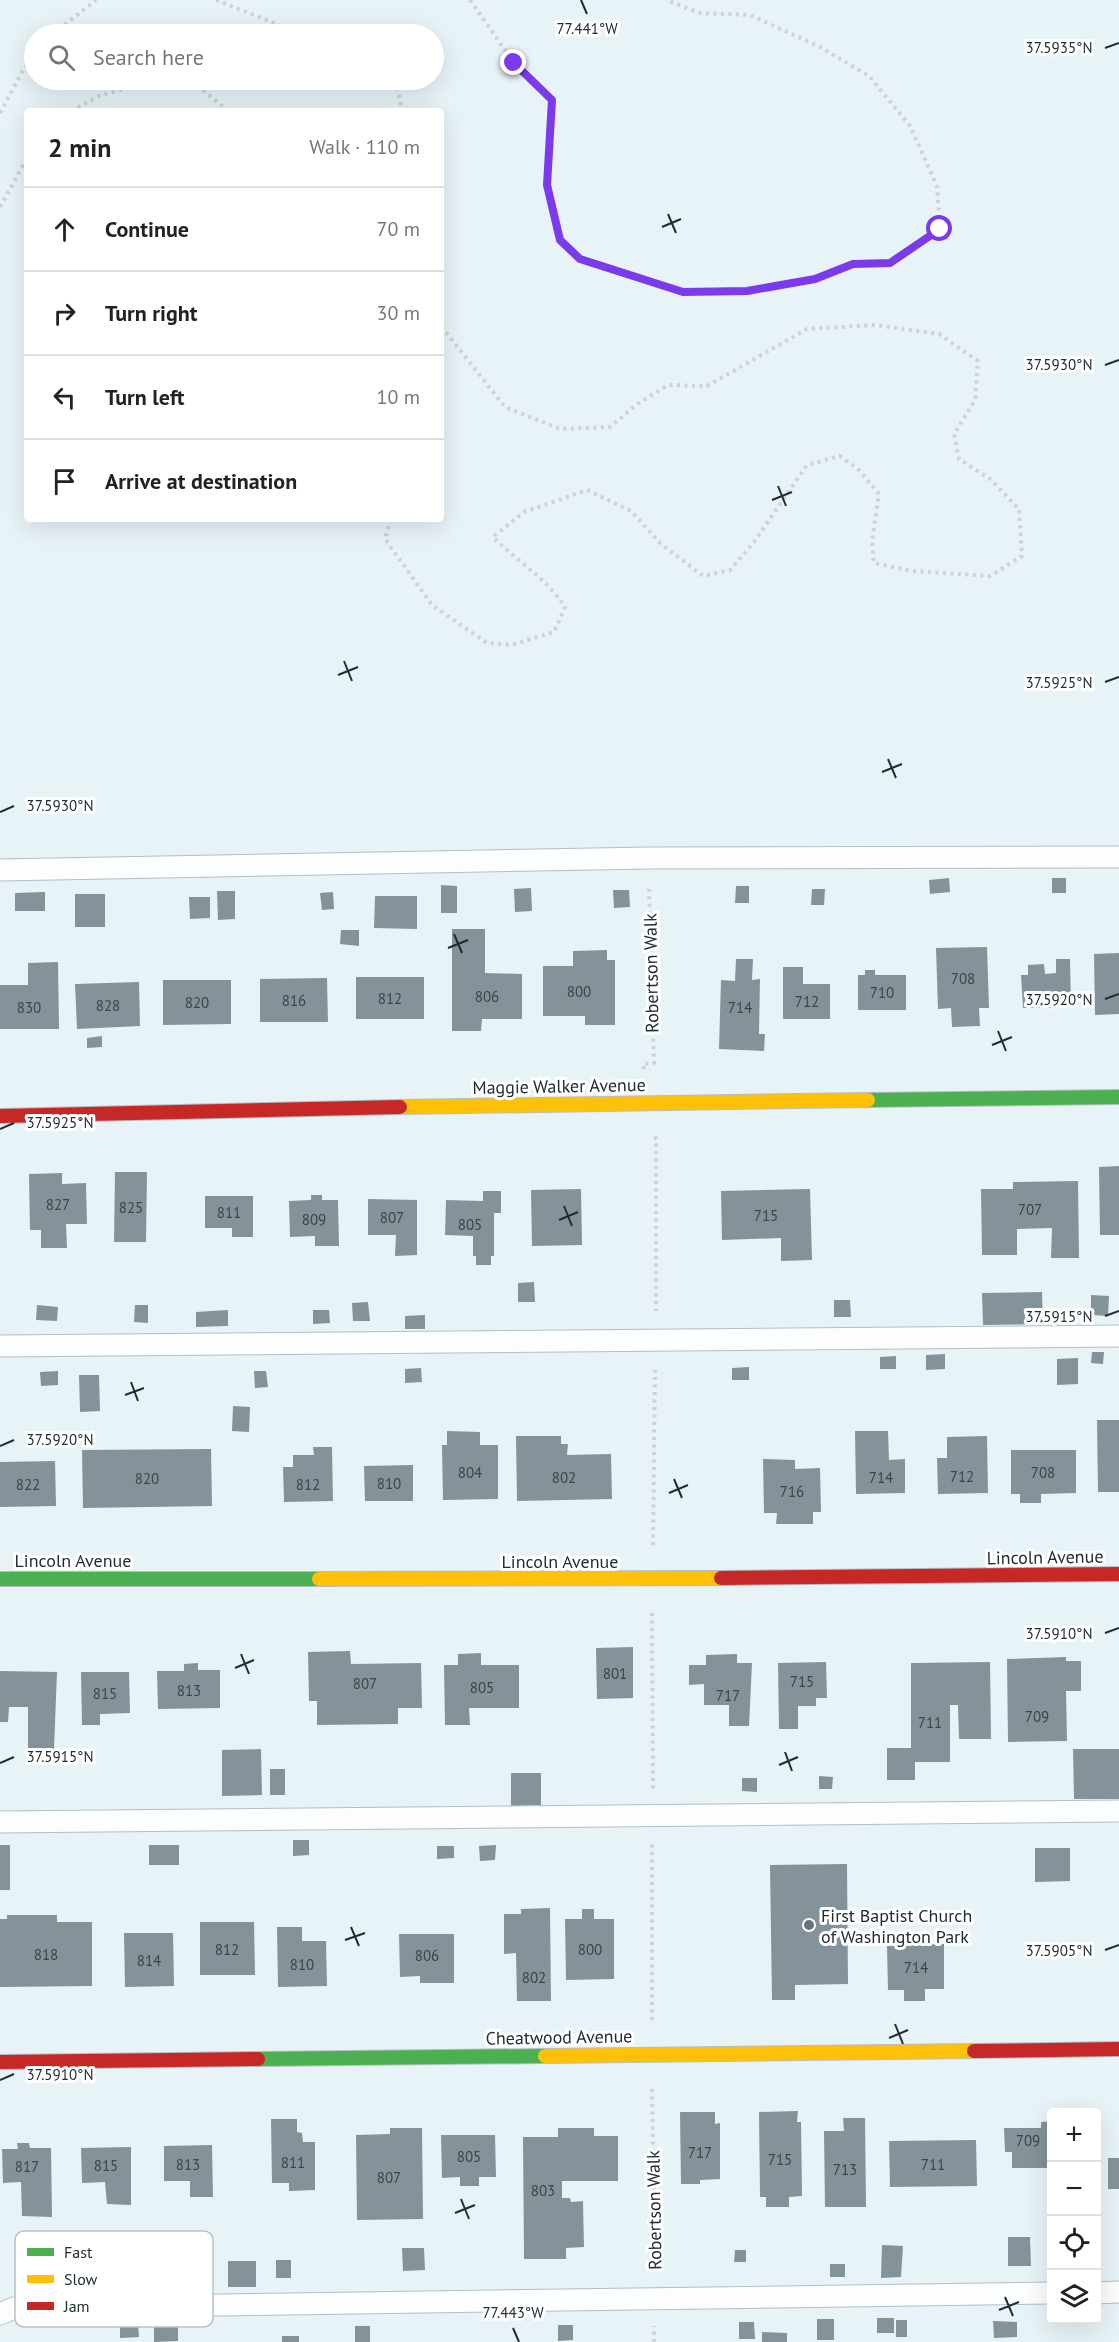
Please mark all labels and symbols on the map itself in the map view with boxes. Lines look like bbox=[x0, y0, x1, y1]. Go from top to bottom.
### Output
text: 77.441°W bbox=[556, 19, 618, 38]
text: 37.5935°N bbox=[1025, 38, 1093, 57]
route end bbox=[500, 49, 526, 75]
route start bbox=[926, 215, 952, 241]
text: 37.5930°N bbox=[1025, 355, 1093, 374]
text: 37.5925°N bbox=[1025, 673, 1093, 692]
text: 37.5930°N bbox=[26, 796, 94, 815]
street label: Robertson Walk bbox=[638, 913, 664, 1033]
house number: 708 bbox=[951, 969, 975, 988]
house number: 800 bbox=[567, 982, 591, 1001]
house number: 710 bbox=[870, 983, 894, 1002]
house number: 806 bbox=[475, 987, 499, 1006]
house number: 812 bbox=[378, 989, 402, 1008]
text: 37.5920°N bbox=[1025, 990, 1093, 1009]
house number: 816 bbox=[282, 991, 306, 1010]
house number: 712 bbox=[795, 992, 819, 1011]
house number: 820 bbox=[185, 993, 209, 1012]
house number: 828 bbox=[96, 996, 120, 1015]
house number: 830 bbox=[17, 998, 41, 1017]
house number: 714 bbox=[728, 998, 752, 1017]
street label: Maggie Walker Avenue bbox=[472, 1073, 646, 1099]
text: 37.5925°N bbox=[26, 1113, 94, 1132]
house number: 827 bbox=[46, 1195, 70, 1214]
house number: 825 bbox=[119, 1198, 143, 1217]
house number: 707 bbox=[1018, 1200, 1042, 1219]
house number: 811 bbox=[217, 1203, 241, 1222]
house number: 715 bbox=[754, 1206, 778, 1225]
house number: 807 bbox=[380, 1208, 404, 1227]
house number: 809 bbox=[302, 1210, 326, 1229]
house number: 805 bbox=[458, 1215, 482, 1234]
text: 37.5915°N bbox=[1025, 1307, 1093, 1326]
text: 37.5920°N bbox=[26, 1430, 94, 1449]
house number: 804 bbox=[458, 1463, 482, 1482]
house number: 708 bbox=[1031, 1463, 1055, 1482]
house number: 712 bbox=[950, 1467, 974, 1486]
house number: 802 bbox=[552, 1468, 576, 1487]
house number: 714 bbox=[869, 1468, 893, 1487]
house number: 820 bbox=[135, 1469, 159, 1488]
house number: 810 bbox=[377, 1474, 401, 1493]
house number: 822 bbox=[16, 1475, 40, 1494]
house number: 812 bbox=[296, 1475, 320, 1494]
house number: 716 bbox=[780, 1482, 804, 1501]
street label: Lincoln Avenue bbox=[986, 1544, 1104, 1570]
street label: Lincoln Avenue bbox=[15, 1549, 131, 1572]
street label: Lincoln Avenue bbox=[502, 1550, 618, 1573]
text: 37.5910°N bbox=[1025, 1624, 1093, 1643]
house number: 801 bbox=[603, 1664, 627, 1683]
house number: 715 bbox=[790, 1672, 814, 1691]
house number: 807 bbox=[353, 1674, 377, 1693]
house number: 805 bbox=[470, 1678, 494, 1697]
house number: 813 bbox=[177, 1681, 201, 1700]
house number: 815 bbox=[93, 1684, 117, 1703]
house number: 717 bbox=[716, 1686, 740, 1705]
house number: 709 bbox=[1025, 1707, 1049, 1726]
house number: 711 bbox=[918, 1713, 942, 1732]
text: 37.5915°N bbox=[26, 1747, 94, 1766]
place label: First Baptist Church of Washington Park bbox=[821, 1904, 972, 1948]
marker: First Baptist Church of Washington Park bbox=[802, 1918, 816, 1932]
house number: 812 bbox=[215, 1940, 239, 1959]
house number: 800 bbox=[578, 1940, 602, 1959]
text: 37.5905°N bbox=[1025, 1941, 1093, 1960]
house number: 818 bbox=[34, 1945, 58, 1964]
house number: 806 bbox=[415, 1946, 439, 1965]
house number: 814 bbox=[137, 1951, 161, 1970]
house number: 810 bbox=[290, 1955, 314, 1974]
house number: 714 bbox=[904, 1958, 928, 1977]
house number: 802 bbox=[522, 1968, 546, 1987]
street label: Cheatwood Avenue bbox=[485, 2024, 633, 2050]
text: 37.5910°N bbox=[26, 2065, 94, 2084]
house number: 709 bbox=[1016, 2131, 1040, 2150]
house number: 717 bbox=[688, 2143, 712, 2162]
house number: 805 bbox=[457, 2147, 481, 2166]
street label: Robertson Walk bbox=[641, 2150, 667, 2270]
house number: 715 bbox=[768, 2150, 792, 2169]
house number: 811 bbox=[281, 2153, 305, 2172]
house number: 813 bbox=[176, 2155, 200, 2174]
house number: 711 bbox=[921, 2155, 945, 2174]
house number: 815 bbox=[94, 2156, 118, 2175]
house number: 817 bbox=[15, 2157, 39, 2176]
house number: 713 bbox=[833, 2160, 857, 2179]
house number: 807 bbox=[377, 2168, 401, 2187]
house number: 803 bbox=[531, 2181, 555, 2200]
legend bbox=[15, 2231, 213, 2327]
text: Fast bbox=[64, 2242, 93, 2262]
text: Slow bbox=[64, 2269, 98, 2289]
text: Jam bbox=[63, 2296, 90, 2316]
text: 77.443°W bbox=[482, 2303, 544, 2322]

